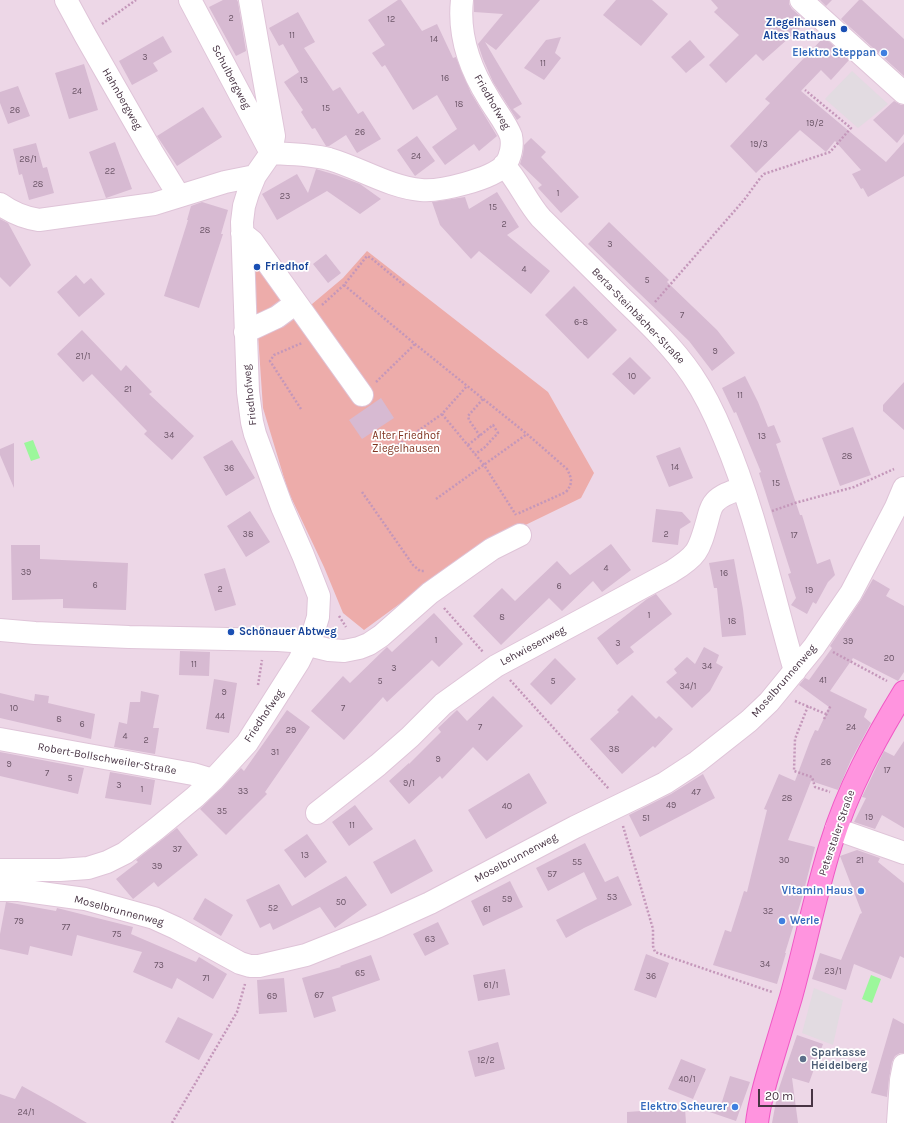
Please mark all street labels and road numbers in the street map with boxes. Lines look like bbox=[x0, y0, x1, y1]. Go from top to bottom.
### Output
street label: Schulbergweg bbox=[209, 43, 253, 111]
street label: Hahnbergweg bbox=[99, 66, 145, 132]
street label: Friedhofweg bbox=[471, 72, 513, 132]
street label: Berta-Steinbächer-Straße bbox=[589, 265, 687, 367]
street label: Friedhofweg bbox=[240, 364, 260, 426]
street label: Lehwiesenweg bbox=[498, 623, 568, 669]
street label: Moselbrunnenweg bbox=[749, 642, 819, 720]
street label: Friedhofweg bbox=[241, 687, 287, 745]
street label: Robert-Bollschweiler-Straße bbox=[37, 740, 177, 778]
street label: Peterstaler Straße bbox=[816, 788, 858, 878]
street label: Moselbrunnenweg bbox=[472, 830, 560, 886]
street label: Moselbrunnenweg bbox=[73, 893, 165, 929]

